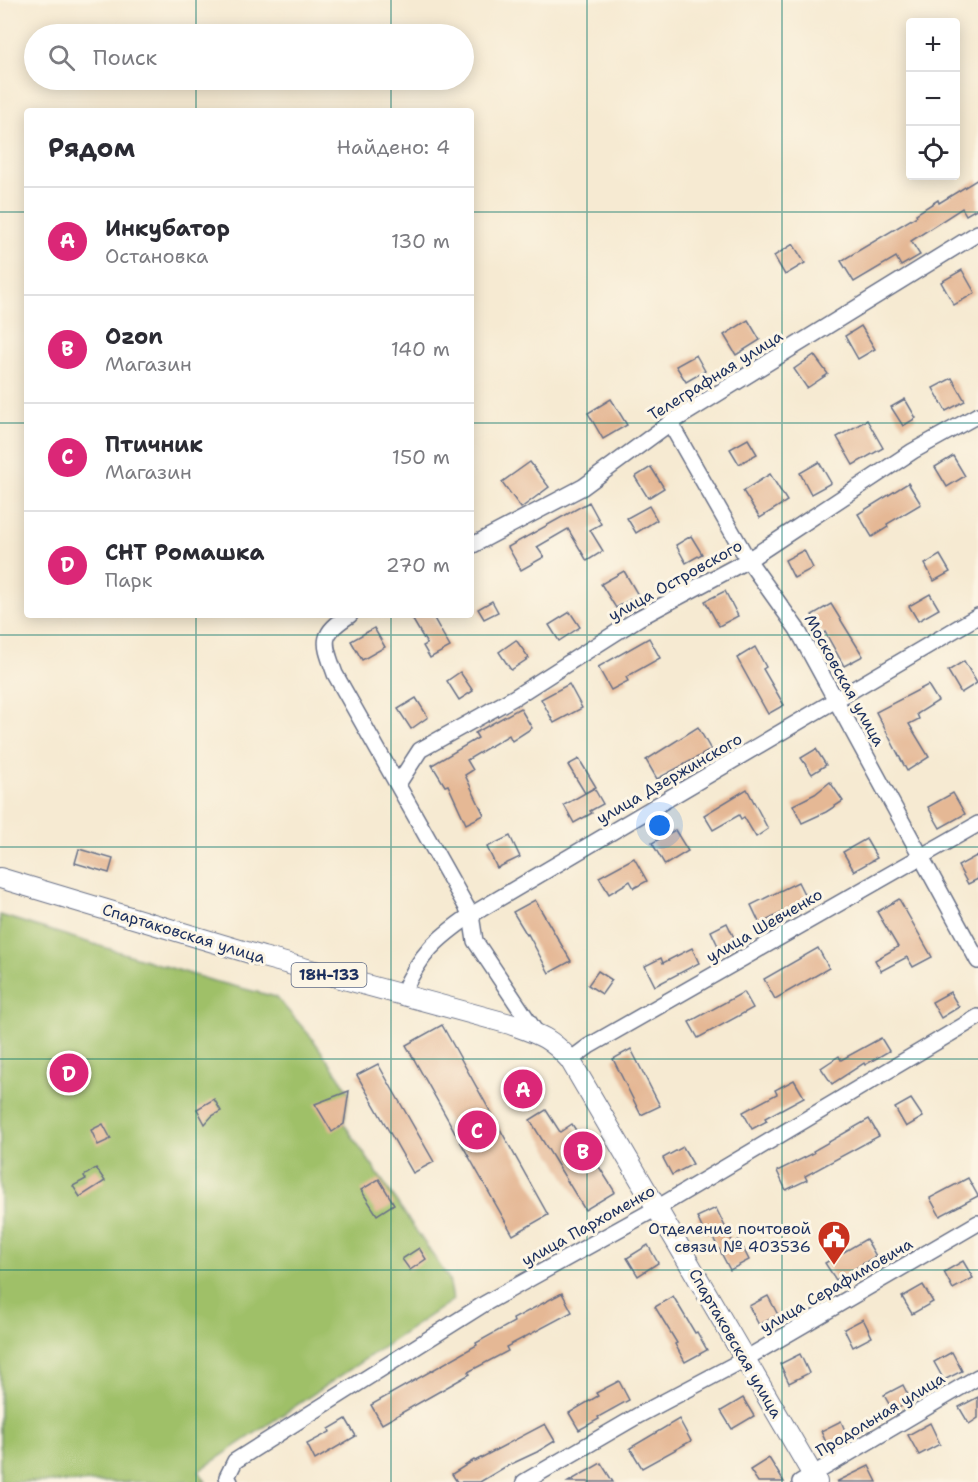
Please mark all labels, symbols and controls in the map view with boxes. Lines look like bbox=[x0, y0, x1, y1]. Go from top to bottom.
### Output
map controls bbox=[906, 18, 960, 180]
button: + bbox=[906, 18, 960, 72]
search box bbox=[24, 24, 474, 90]
icon: search bbox=[45, 41, 78, 74]
text: Поиск bbox=[93, 43, 157, 72]
button: − bbox=[906, 72, 960, 126]
button: locate bbox=[906, 126, 960, 180]
text: Рядом bbox=[48, 130, 135, 165]
text: Найдено: 4 bbox=[337, 134, 450, 160]
text: Инкубатор bbox=[105, 214, 230, 243]
text: A bbox=[60, 228, 75, 254]
text: 130 m bbox=[391, 228, 450, 254]
text: Остановка bbox=[105, 243, 209, 269]
text: Ozon bbox=[105, 322, 163, 351]
street label: Телеграфная улица bbox=[644, 325, 787, 425]
text: B bbox=[61, 336, 74, 362]
text: 140 m bbox=[391, 336, 450, 362]
text: Магазин bbox=[105, 351, 192, 377]
text: Птичник bbox=[105, 430, 203, 459]
text: C bbox=[61, 444, 74, 470]
text: 150 m bbox=[392, 444, 450, 470]
text: Магазин bbox=[105, 459, 192, 485]
street label: улица Островского bbox=[605, 535, 746, 626]
text: СНТ Ромашка bbox=[105, 538, 265, 567]
text: D bbox=[60, 552, 75, 578]
text: 270 m bbox=[386, 552, 450, 578]
text: Парк bbox=[105, 567, 152, 593]
street label: Московская улица bbox=[800, 610, 890, 750]
street label: улица Дзержинского bbox=[593, 728, 746, 829]
your location bbox=[645, 811, 674, 840]
street label: улица Шевченко bbox=[702, 884, 826, 967]
street label: Спартаковская улица bbox=[100, 899, 268, 968]
road number: 18Н-133 bbox=[292, 963, 366, 987]
pin: D bbox=[50, 1050, 88, 1096]
pin: A bbox=[504, 1066, 542, 1112]
pin: C bbox=[458, 1108, 496, 1152]
pin: B bbox=[564, 1128, 602, 1174]
street label: улица Пархоменко bbox=[518, 1180, 659, 1271]
place label: Отделение почтовой связи № 403536 bbox=[648, 1218, 811, 1257]
public building icon: Отделение почтовой связи № 403536 bbox=[816, 1219, 852, 1266]
street label: улица Серафимовича bbox=[756, 1233, 916, 1338]
street label: Спартаковская улица bbox=[684, 1265, 787, 1422]
street label: Продольная улица bbox=[812, 1368, 949, 1461]

